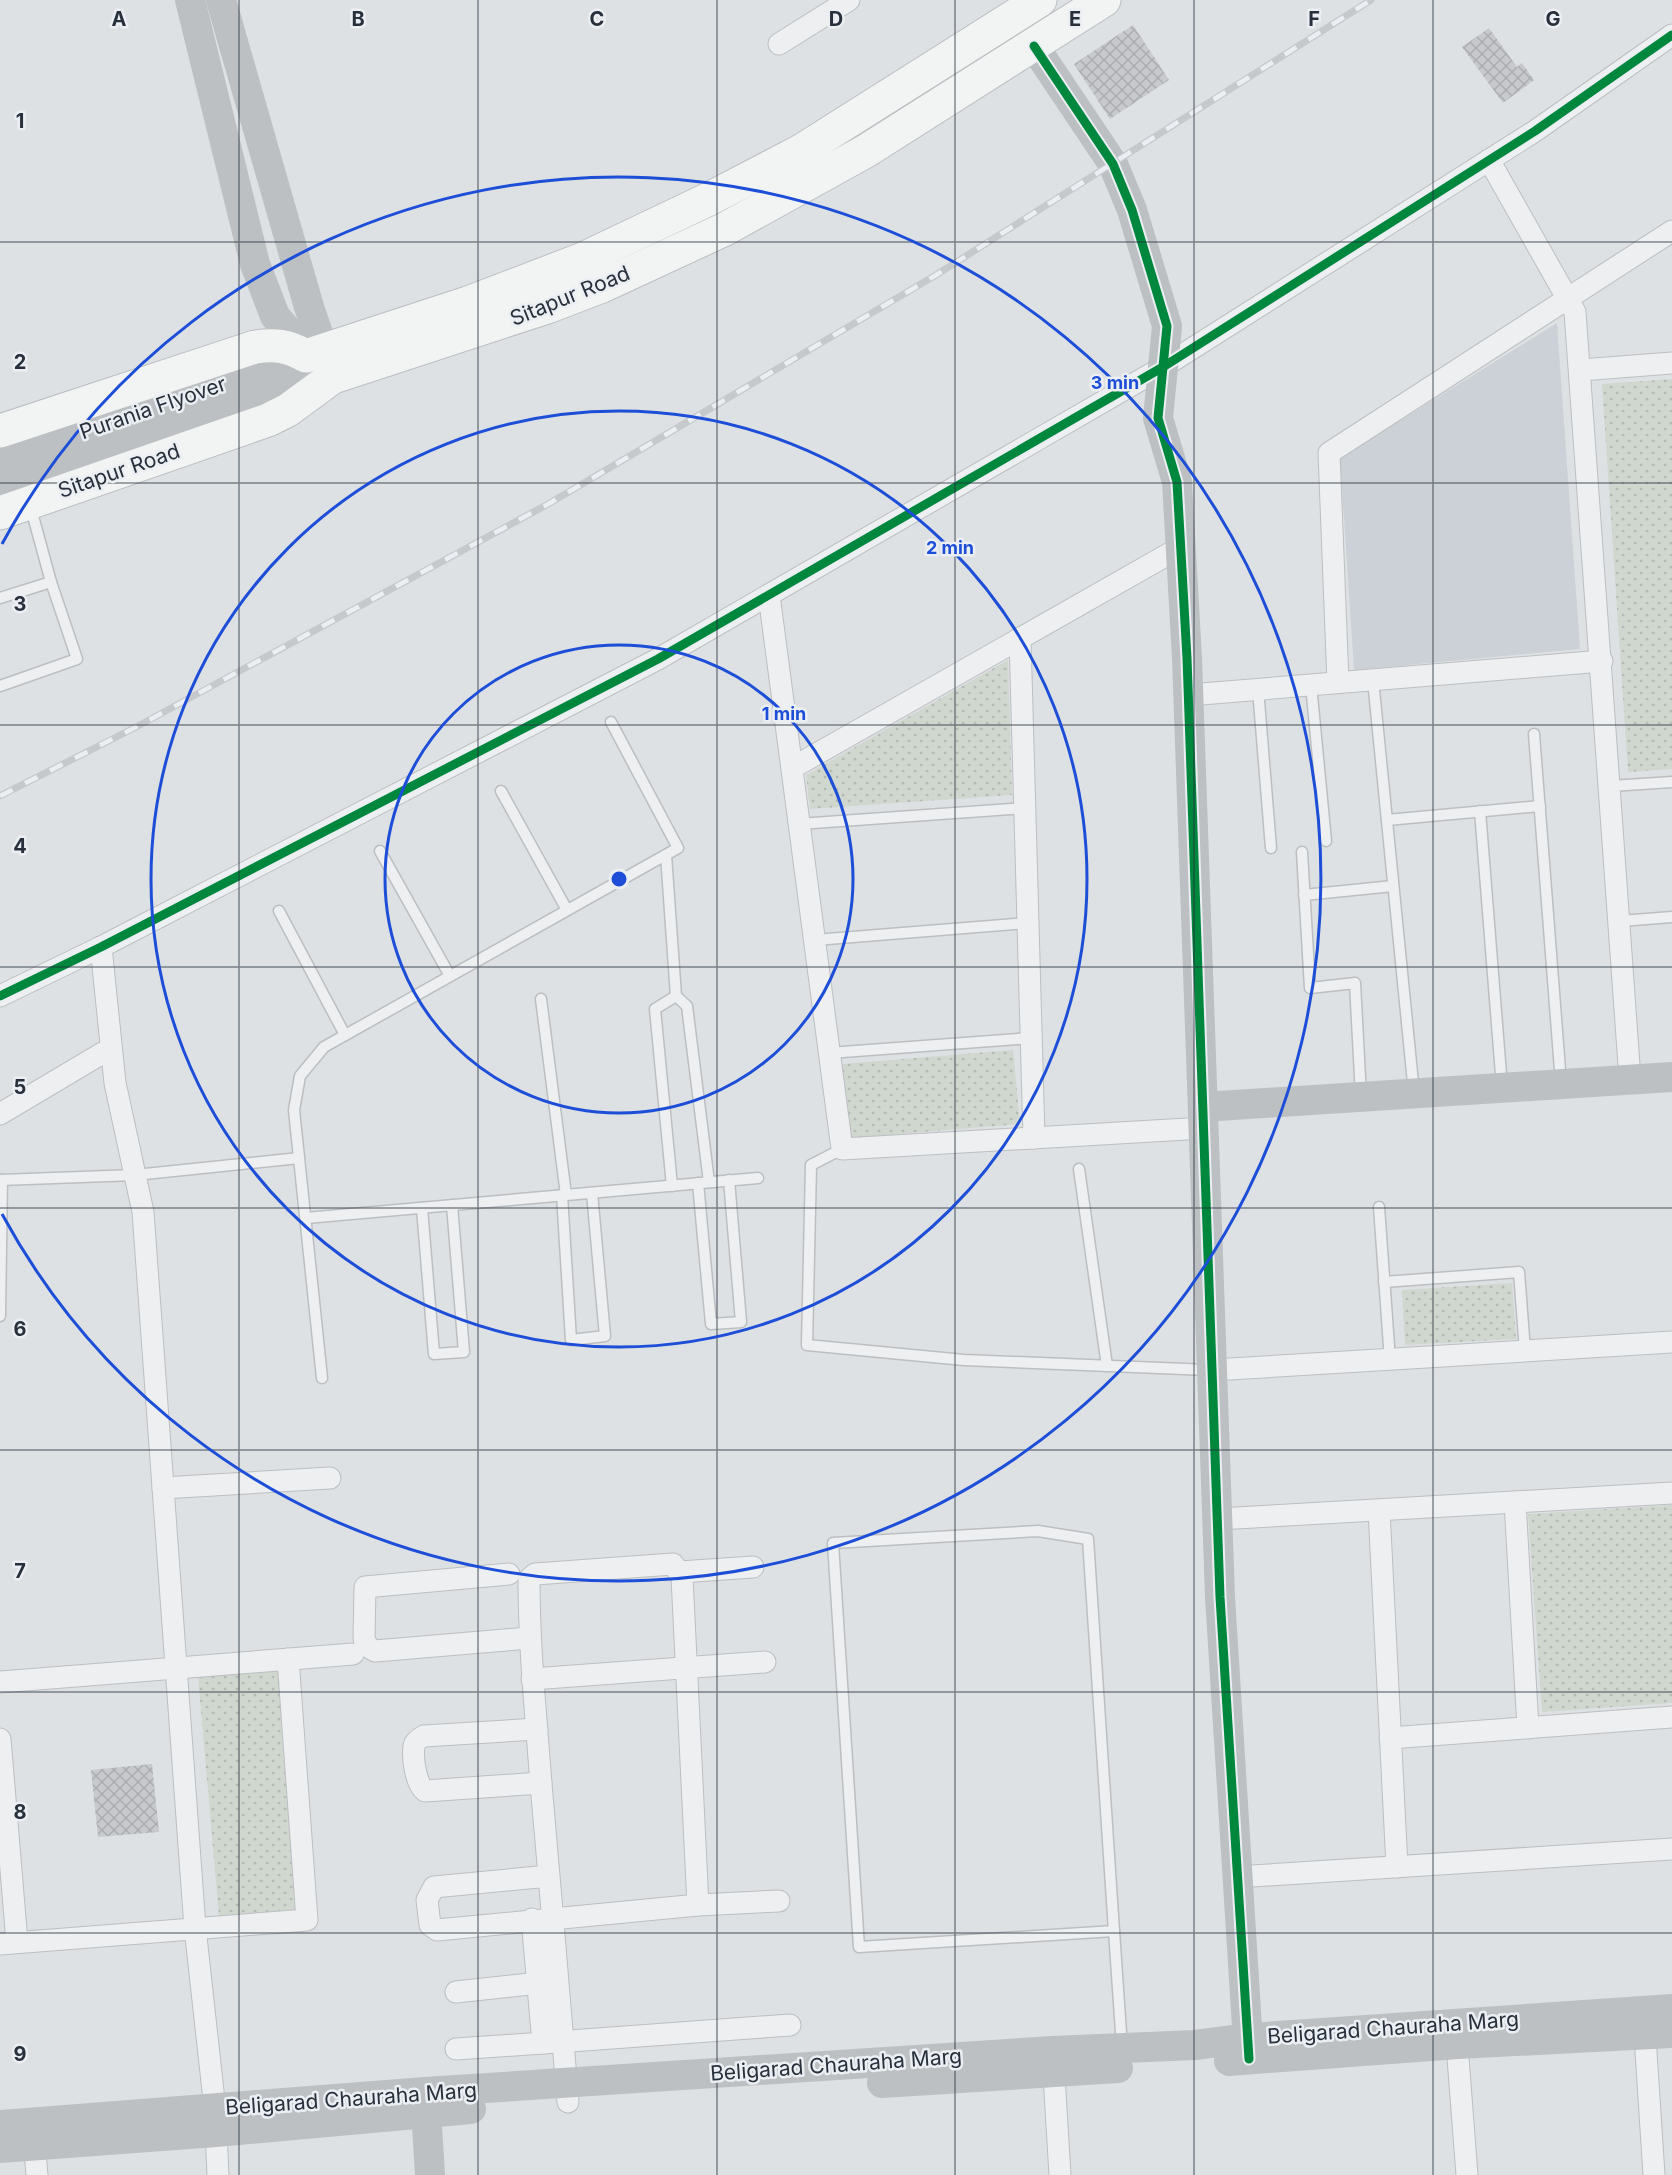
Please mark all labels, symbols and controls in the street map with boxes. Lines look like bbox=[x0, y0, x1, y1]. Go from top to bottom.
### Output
text: A bbox=[112, 7, 127, 31]
text: B bbox=[351, 7, 365, 31]
text: C bbox=[590, 7, 604, 31]
text: D bbox=[829, 7, 843, 31]
text: E bbox=[1069, 7, 1081, 31]
text: F bbox=[1308, 7, 1320, 31]
text: G bbox=[1545, 7, 1561, 31]
text: 1 bbox=[16, 109, 24, 133]
street label: Sitapur Road bbox=[506, 260, 633, 331]
text: 2 bbox=[14, 350, 26, 374]
street label: Purania Flyover bbox=[76, 371, 230, 444]
text: 3 min bbox=[1091, 372, 1139, 393]
street label: Sitapur Road bbox=[55, 438, 183, 503]
text: 2 min bbox=[926, 537, 974, 558]
text: 3 bbox=[14, 592, 26, 616]
text: 1 min bbox=[762, 703, 806, 724]
text: 4 bbox=[13, 834, 27, 858]
centre of rings bbox=[609, 869, 629, 889]
text: 5 bbox=[14, 1075, 26, 1099]
text: 6 bbox=[14, 1317, 27, 1341]
text: 7 bbox=[14, 1559, 26, 1583]
text: 8 bbox=[13, 1800, 27, 1824]
street label: Beligarad Chauraha Marg bbox=[1266, 2006, 1520, 2049]
text: 9 bbox=[14, 2042, 27, 2066]
street label: Beligarad Chauraha Marg bbox=[709, 2043, 963, 2086]
street label: Beligarad Chauraha Marg bbox=[224, 2077, 478, 2120]

